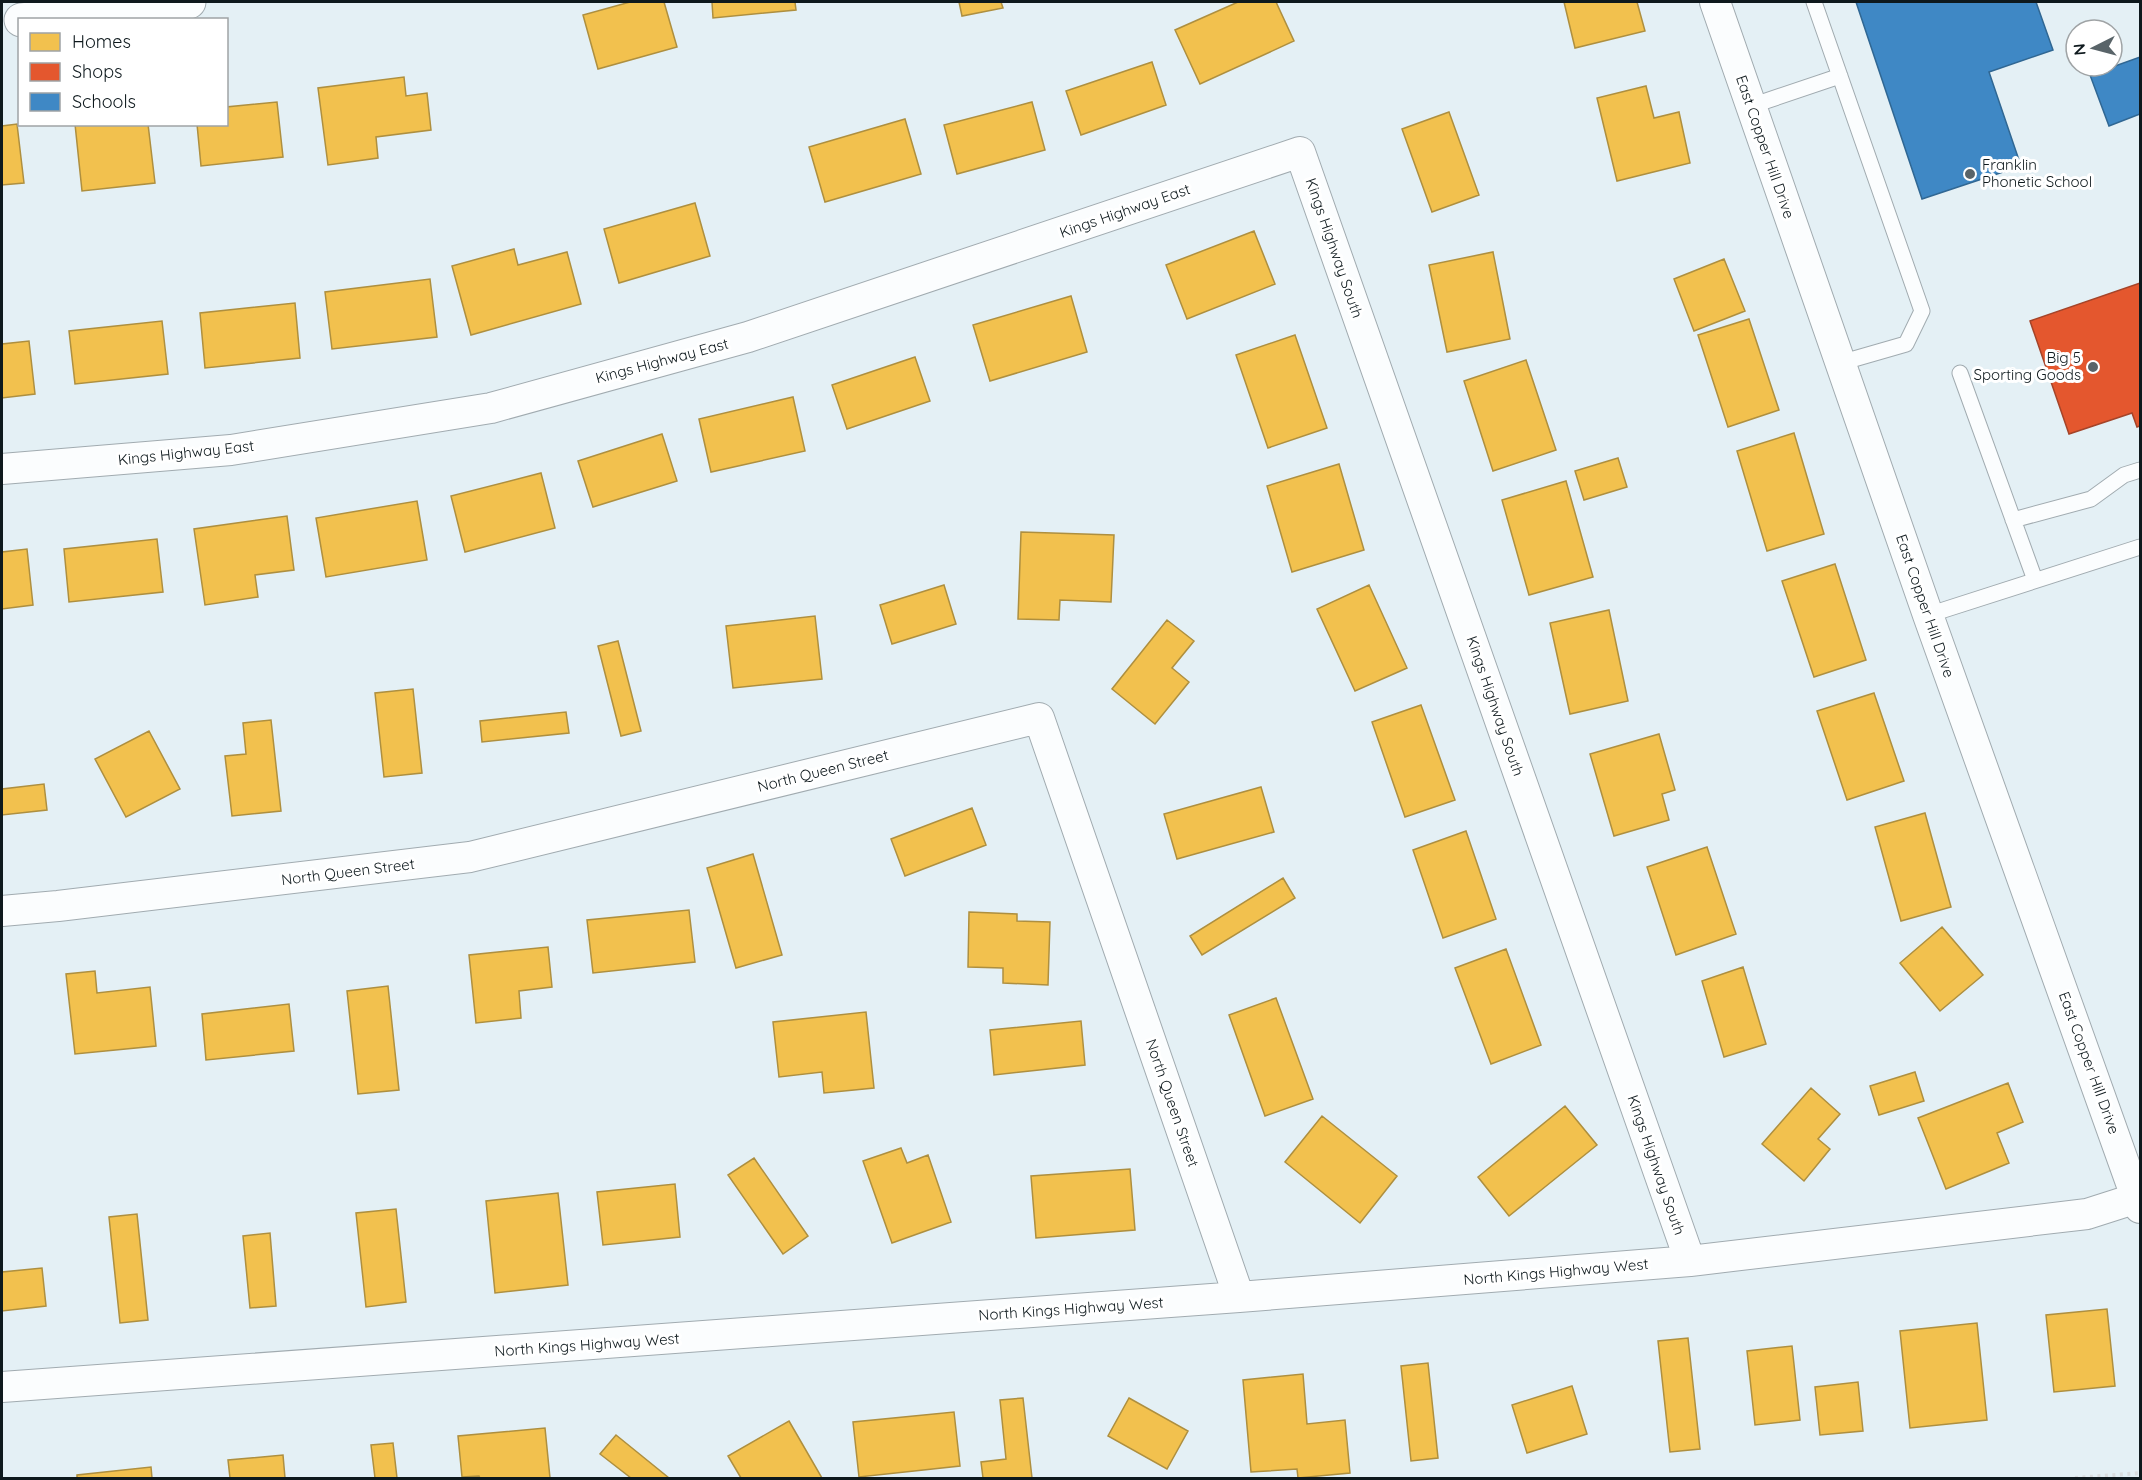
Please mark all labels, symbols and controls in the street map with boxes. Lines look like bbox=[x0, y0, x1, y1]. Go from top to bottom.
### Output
legend bbox=[18, 18, 228, 126]
north arrow bbox=[2064, 18, 2124, 78]
text: Homes bbox=[72, 30, 131, 53]
text: N bbox=[2069, 43, 2090, 56]
text: Shops bbox=[72, 60, 123, 83]
street label: East Copper Hill Drive bbox=[1732, 73, 1799, 221]
text: Schools bbox=[72, 90, 136, 113]
place label: Franklin Phonetic School bbox=[1982, 155, 2092, 191]
marker: Franklin Phonetic School bbox=[1963, 167, 1977, 181]
street label: Kings Highway South bbox=[1302, 175, 1367, 320]
street label: Kings Highway East bbox=[1057, 179, 1193, 242]
street label: Kings Highway East bbox=[593, 334, 731, 387]
place label: Big 5 Sporting Goods bbox=[1974, 348, 2081, 384]
marker: Big 5 Sporting Goods bbox=[2086, 360, 2100, 374]
street label: Kings Highway East bbox=[117, 436, 255, 469]
street label: East Copper Hill Drive bbox=[1892, 532, 1959, 680]
street label: Kings Highway South bbox=[1463, 633, 1528, 778]
street label: North Queen Street bbox=[755, 745, 890, 796]
street label: North Queen Street bbox=[280, 854, 416, 889]
street label: East Copper Hill Drive bbox=[2055, 989, 2124, 1137]
street label: North Queen Street bbox=[1142, 1036, 1203, 1169]
street label: Kings Highway South bbox=[1624, 1092, 1689, 1237]
street label: North Kings Highway West bbox=[1463, 1254, 1649, 1289]
street label: North Kings Highway West bbox=[978, 1293, 1164, 1324]
street label: North Kings Highway West bbox=[494, 1329, 680, 1360]

